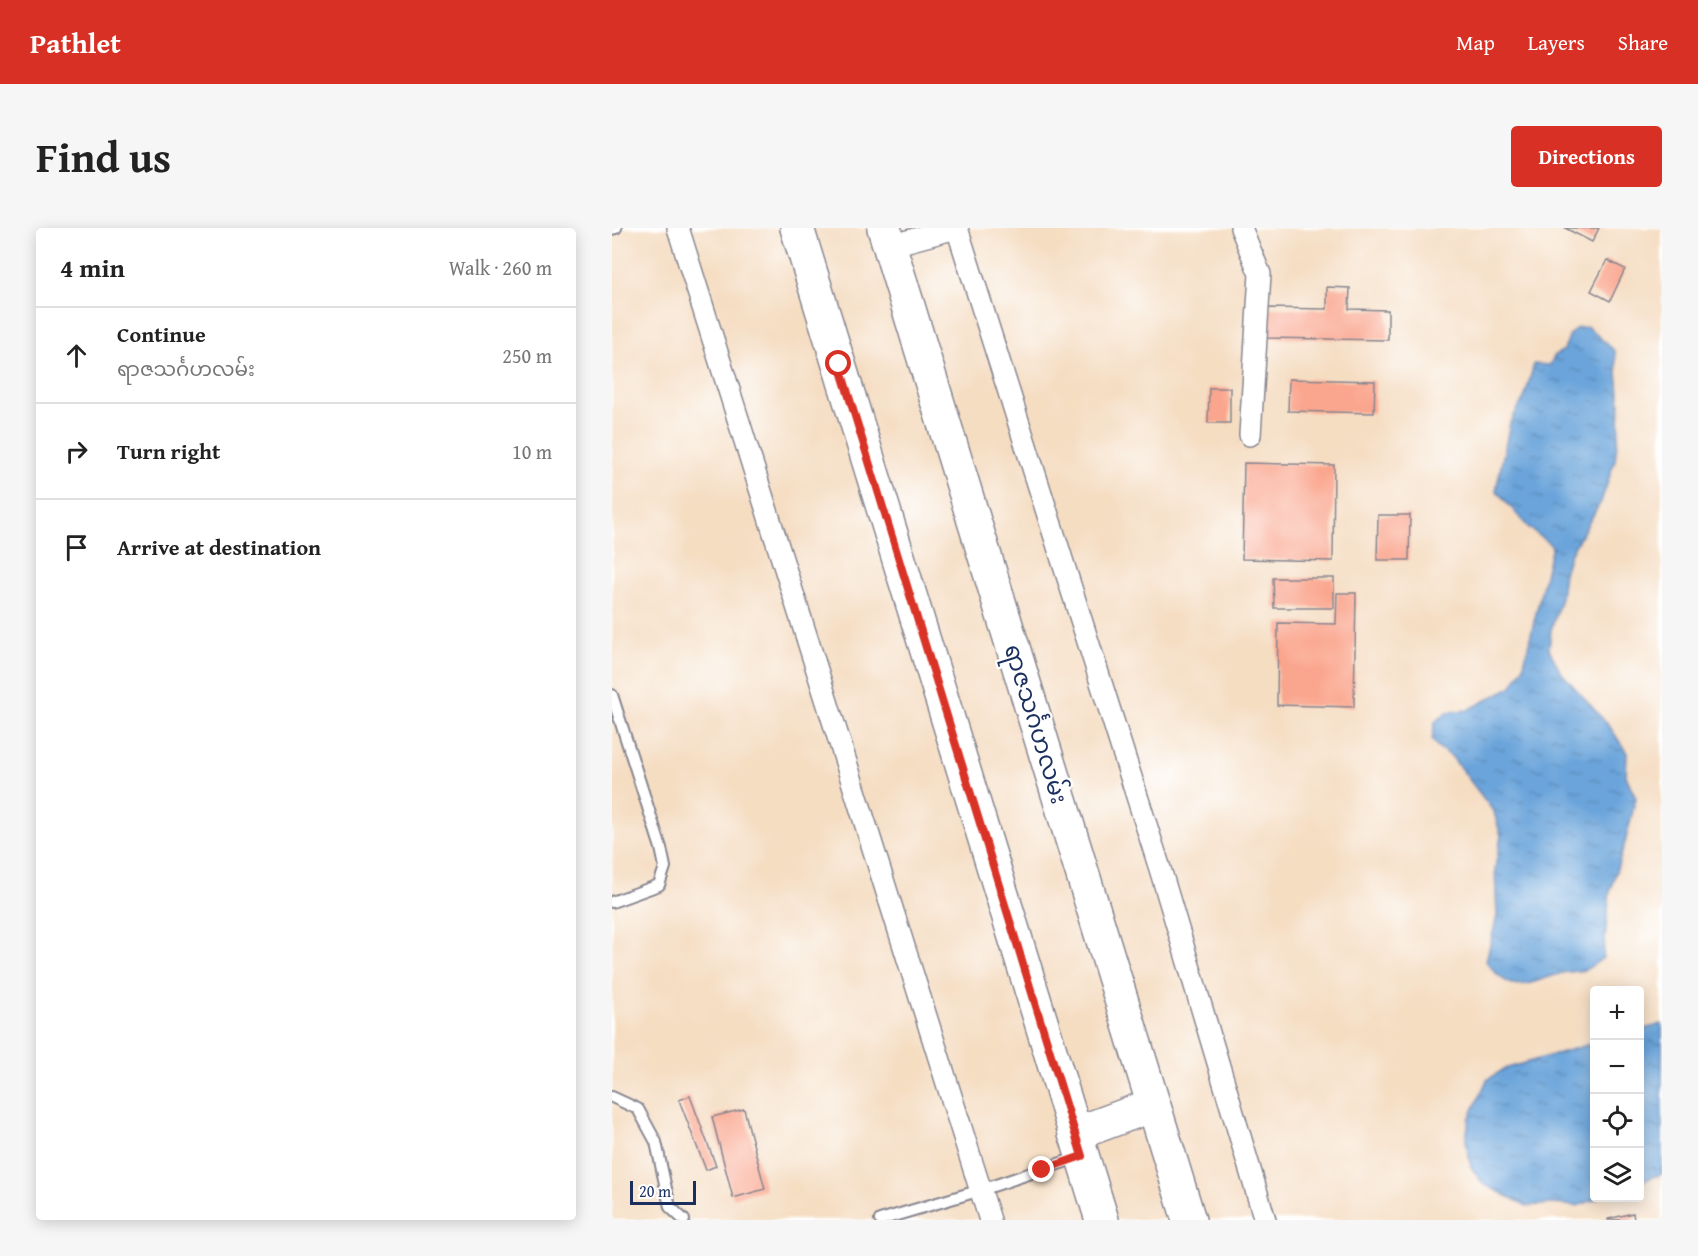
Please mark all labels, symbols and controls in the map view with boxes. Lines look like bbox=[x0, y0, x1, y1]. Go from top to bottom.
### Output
text: Pathlet bbox=[30, 22, 121, 63]
text: Map bbox=[1456, 27, 1495, 58]
text: Layers bbox=[1528, 27, 1585, 58]
text: Share bbox=[1618, 27, 1668, 58]
text: Find us bbox=[36, 126, 171, 187]
button: Directions bbox=[1511, 126, 1662, 187]
text: 4 min bbox=[60, 248, 125, 287]
text: Walk · 260 m bbox=[449, 253, 552, 282]
text: Continue bbox=[117, 318, 206, 350]
icon: ahead bbox=[60, 339, 93, 372]
text: 250 m bbox=[502, 341, 552, 370]
route start bbox=[825, 350, 851, 376]
text: ရာဇသင်္ဂဟလမ်း bbox=[117, 354, 255, 383]
icon: right bbox=[60, 435, 93, 468]
text: Turn right bbox=[117, 435, 220, 467]
text: 10 m bbox=[512, 437, 552, 466]
icon: arrive bbox=[60, 531, 93, 564]
text: Arrive at destination bbox=[117, 531, 321, 563]
street label: ရာဇသင်္ဂဟလမ်း bbox=[994, 640, 1077, 809]
map controls bbox=[1590, 986, 1644, 1202]
button: + bbox=[1590, 986, 1644, 1040]
button: − bbox=[1590, 1040, 1644, 1094]
button: locate bbox=[1590, 1094, 1644, 1148]
button: layers bbox=[1590, 1148, 1644, 1202]
route end bbox=[1028, 1156, 1054, 1182]
scale bar bbox=[630, 1178, 696, 1206]
text: 20 m bbox=[639, 1179, 671, 1203]

